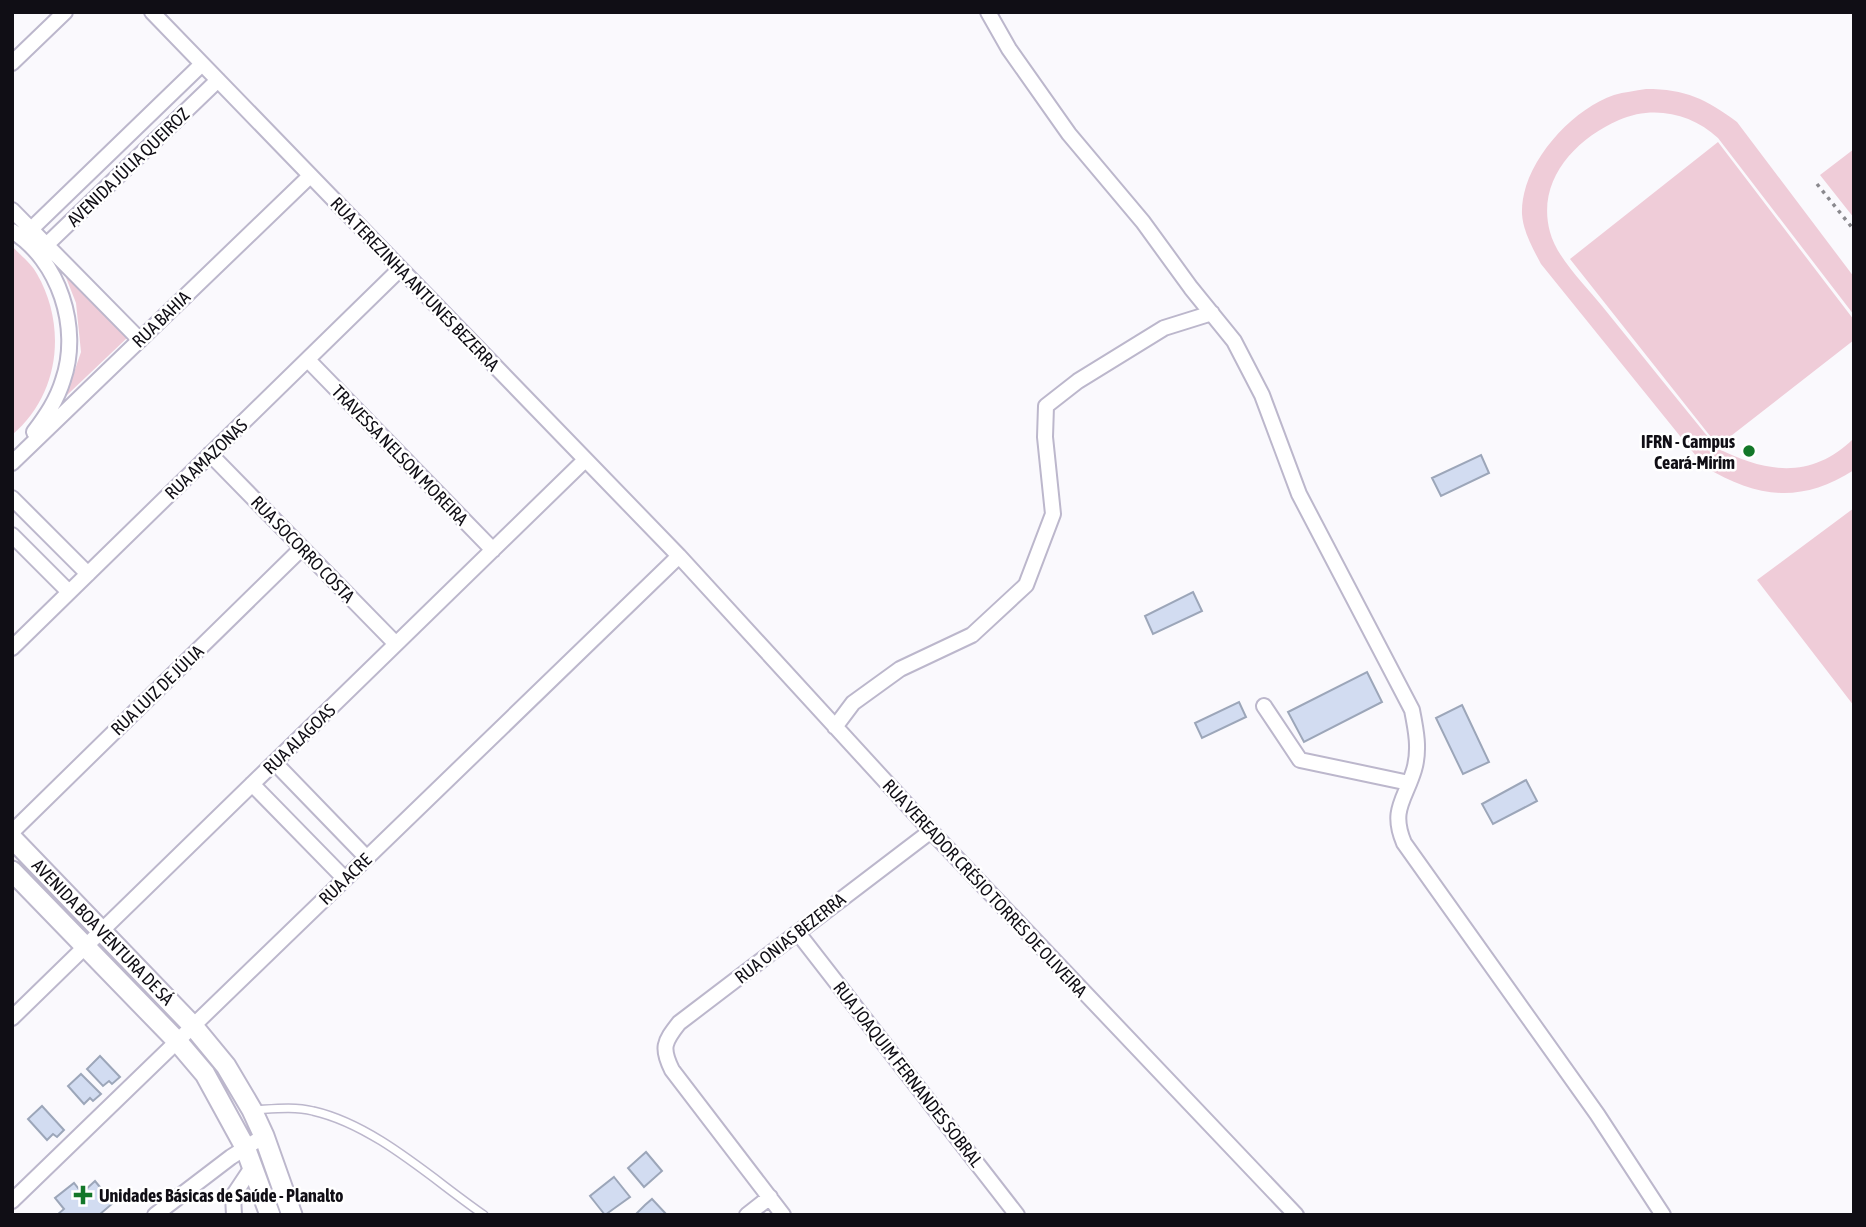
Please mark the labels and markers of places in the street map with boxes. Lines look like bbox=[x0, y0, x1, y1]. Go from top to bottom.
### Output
place label: IFRN - Campus Ceará-Mirim bbox=[1641, 431, 1736, 473]
marker: IFRN - Campus Ceará-Mirim bbox=[1741, 443, 1757, 459]
marker: Unidades Básicas de Saúde - Planalto bbox=[73, 1185, 93, 1205]
place label: Unidades Básicas de Saúde - Planalto bbox=[99, 1185, 343, 1206]

